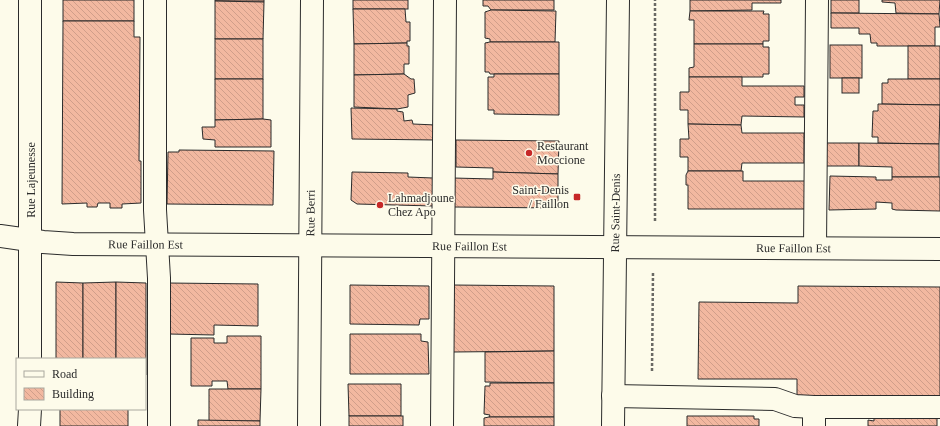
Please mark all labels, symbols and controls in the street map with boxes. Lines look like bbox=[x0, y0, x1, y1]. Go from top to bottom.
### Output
place label: Restaurant Moccione bbox=[537, 139, 589, 167]
street label: Rue Lajeunesse bbox=[24, 142, 38, 218]
marker: Restaurant Moccione bbox=[524, 148, 534, 158]
street label: Rue Saint-Denis bbox=[608, 173, 623, 253]
place label: Saint-Denis / Faillon bbox=[512, 183, 569, 211]
street label: Rue Berri bbox=[303, 189, 318, 237]
place label: Lahmadjoune Chez Apo bbox=[388, 191, 454, 219]
marker: Saint-Denis / Faillon bbox=[572, 192, 582, 202]
marker: Lahmadjoune Chez Apo bbox=[375, 200, 385, 210]
street label: Rue Faillon Est bbox=[108, 237, 184, 252]
street label: Rue Faillon Est bbox=[432, 239, 508, 254]
street label: Rue Faillon Est bbox=[756, 241, 832, 255]
legend bbox=[16, 358, 146, 410]
text: Road bbox=[52, 367, 77, 381]
text: Building bbox=[52, 387, 94, 401]

